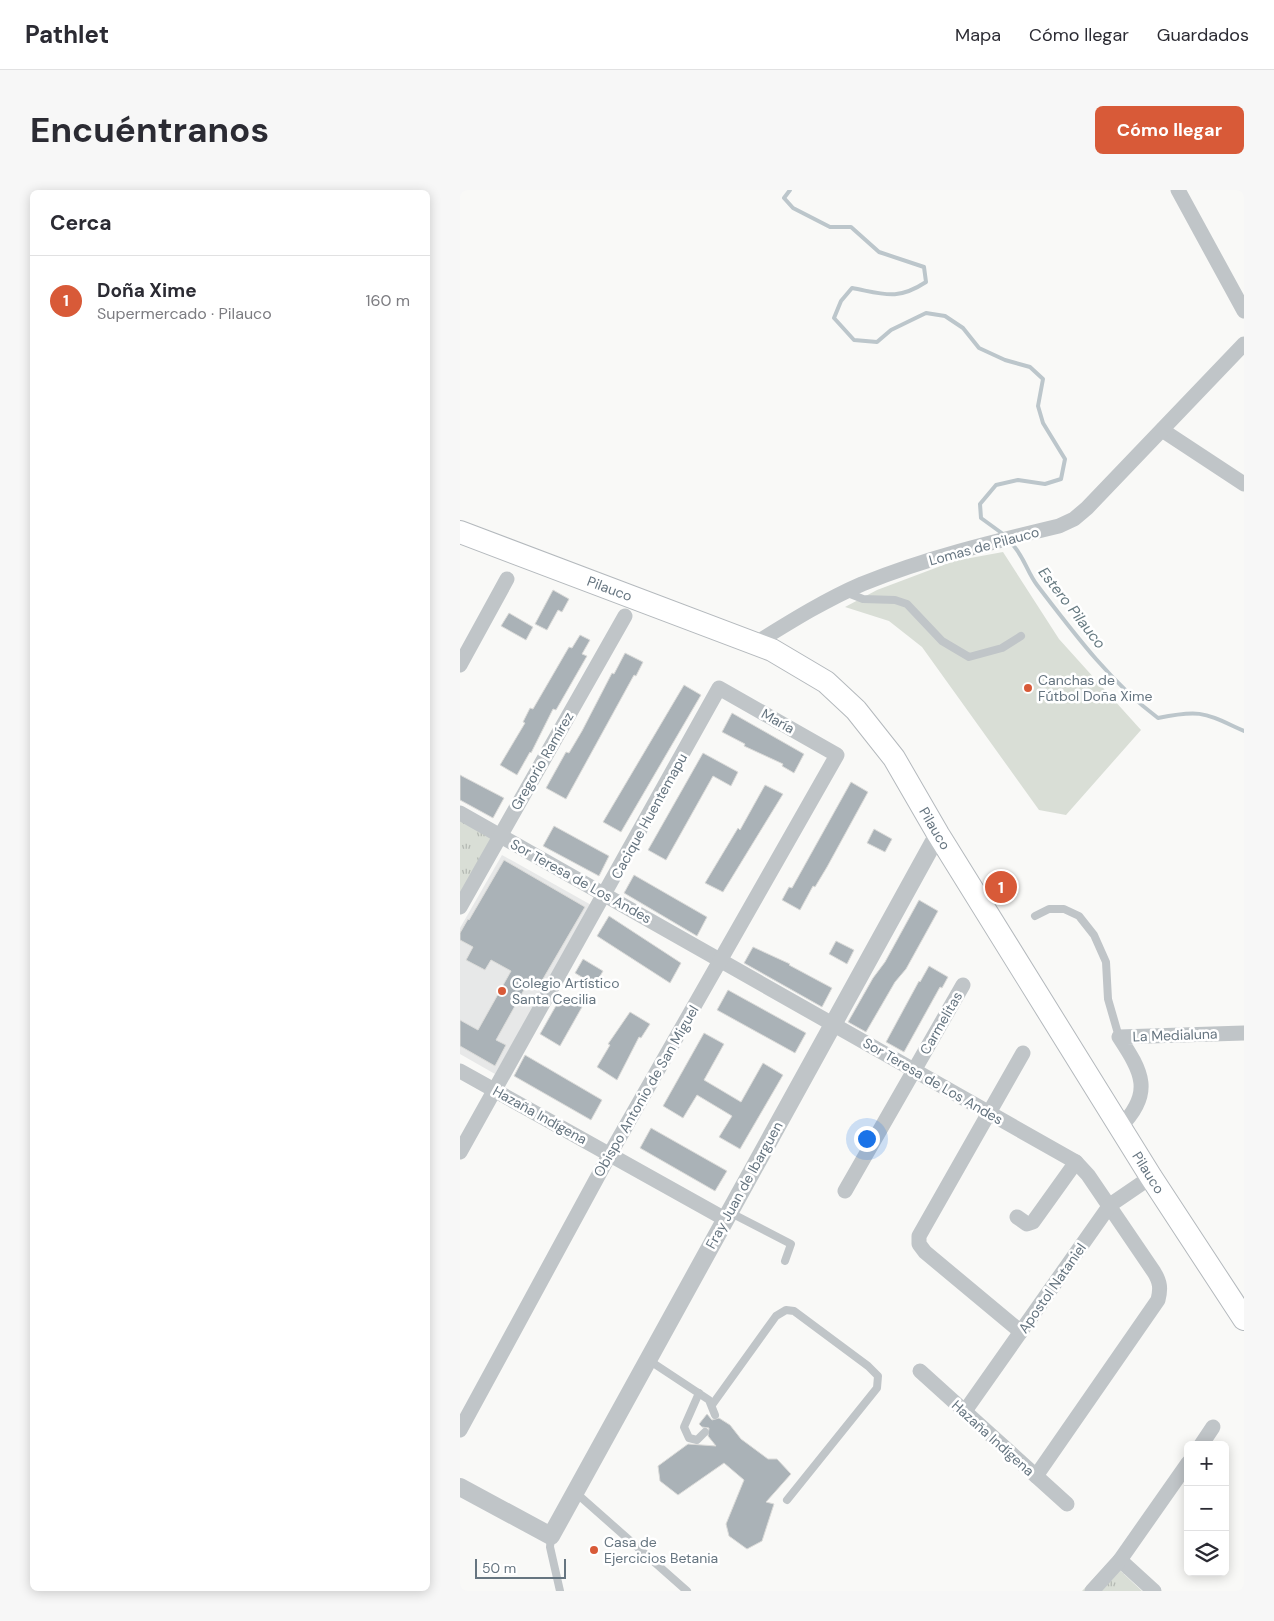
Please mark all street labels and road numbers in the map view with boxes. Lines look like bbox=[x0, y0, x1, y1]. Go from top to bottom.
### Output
street label: Lomas de Pilauco bbox=[927, 523, 1041, 569]
street label: Pilauco bbox=[585, 572, 635, 605]
street label: María bbox=[758, 705, 798, 737]
street label: Gregorio Ramírez bbox=[507, 709, 577, 813]
street label: Cacique Huentemapu bbox=[607, 750, 691, 882]
street label: Pilauco bbox=[915, 804, 955, 853]
street label: Sor Teresa de Los Andes bbox=[507, 835, 655, 927]
street label: Carmelitas bbox=[916, 988, 966, 1058]
street label: Obispo Antonio de San Miguel bbox=[589, 1002, 703, 1180]
street label: La Medialuna bbox=[1132, 1025, 1218, 1045]
street label: Sor Teresa de Los Andes bbox=[860, 1034, 1006, 1128]
street label: Hazaña Indígena bbox=[490, 1082, 590, 1148]
street label: Fray Juan de Ibarguen bbox=[701, 1118, 787, 1252]
street label: Pilauco bbox=[1128, 1148, 1168, 1197]
street label: Apostol Nataniel bbox=[1014, 1239, 1090, 1337]
street label: Hazaña Indígena bbox=[948, 1396, 1038, 1480]

